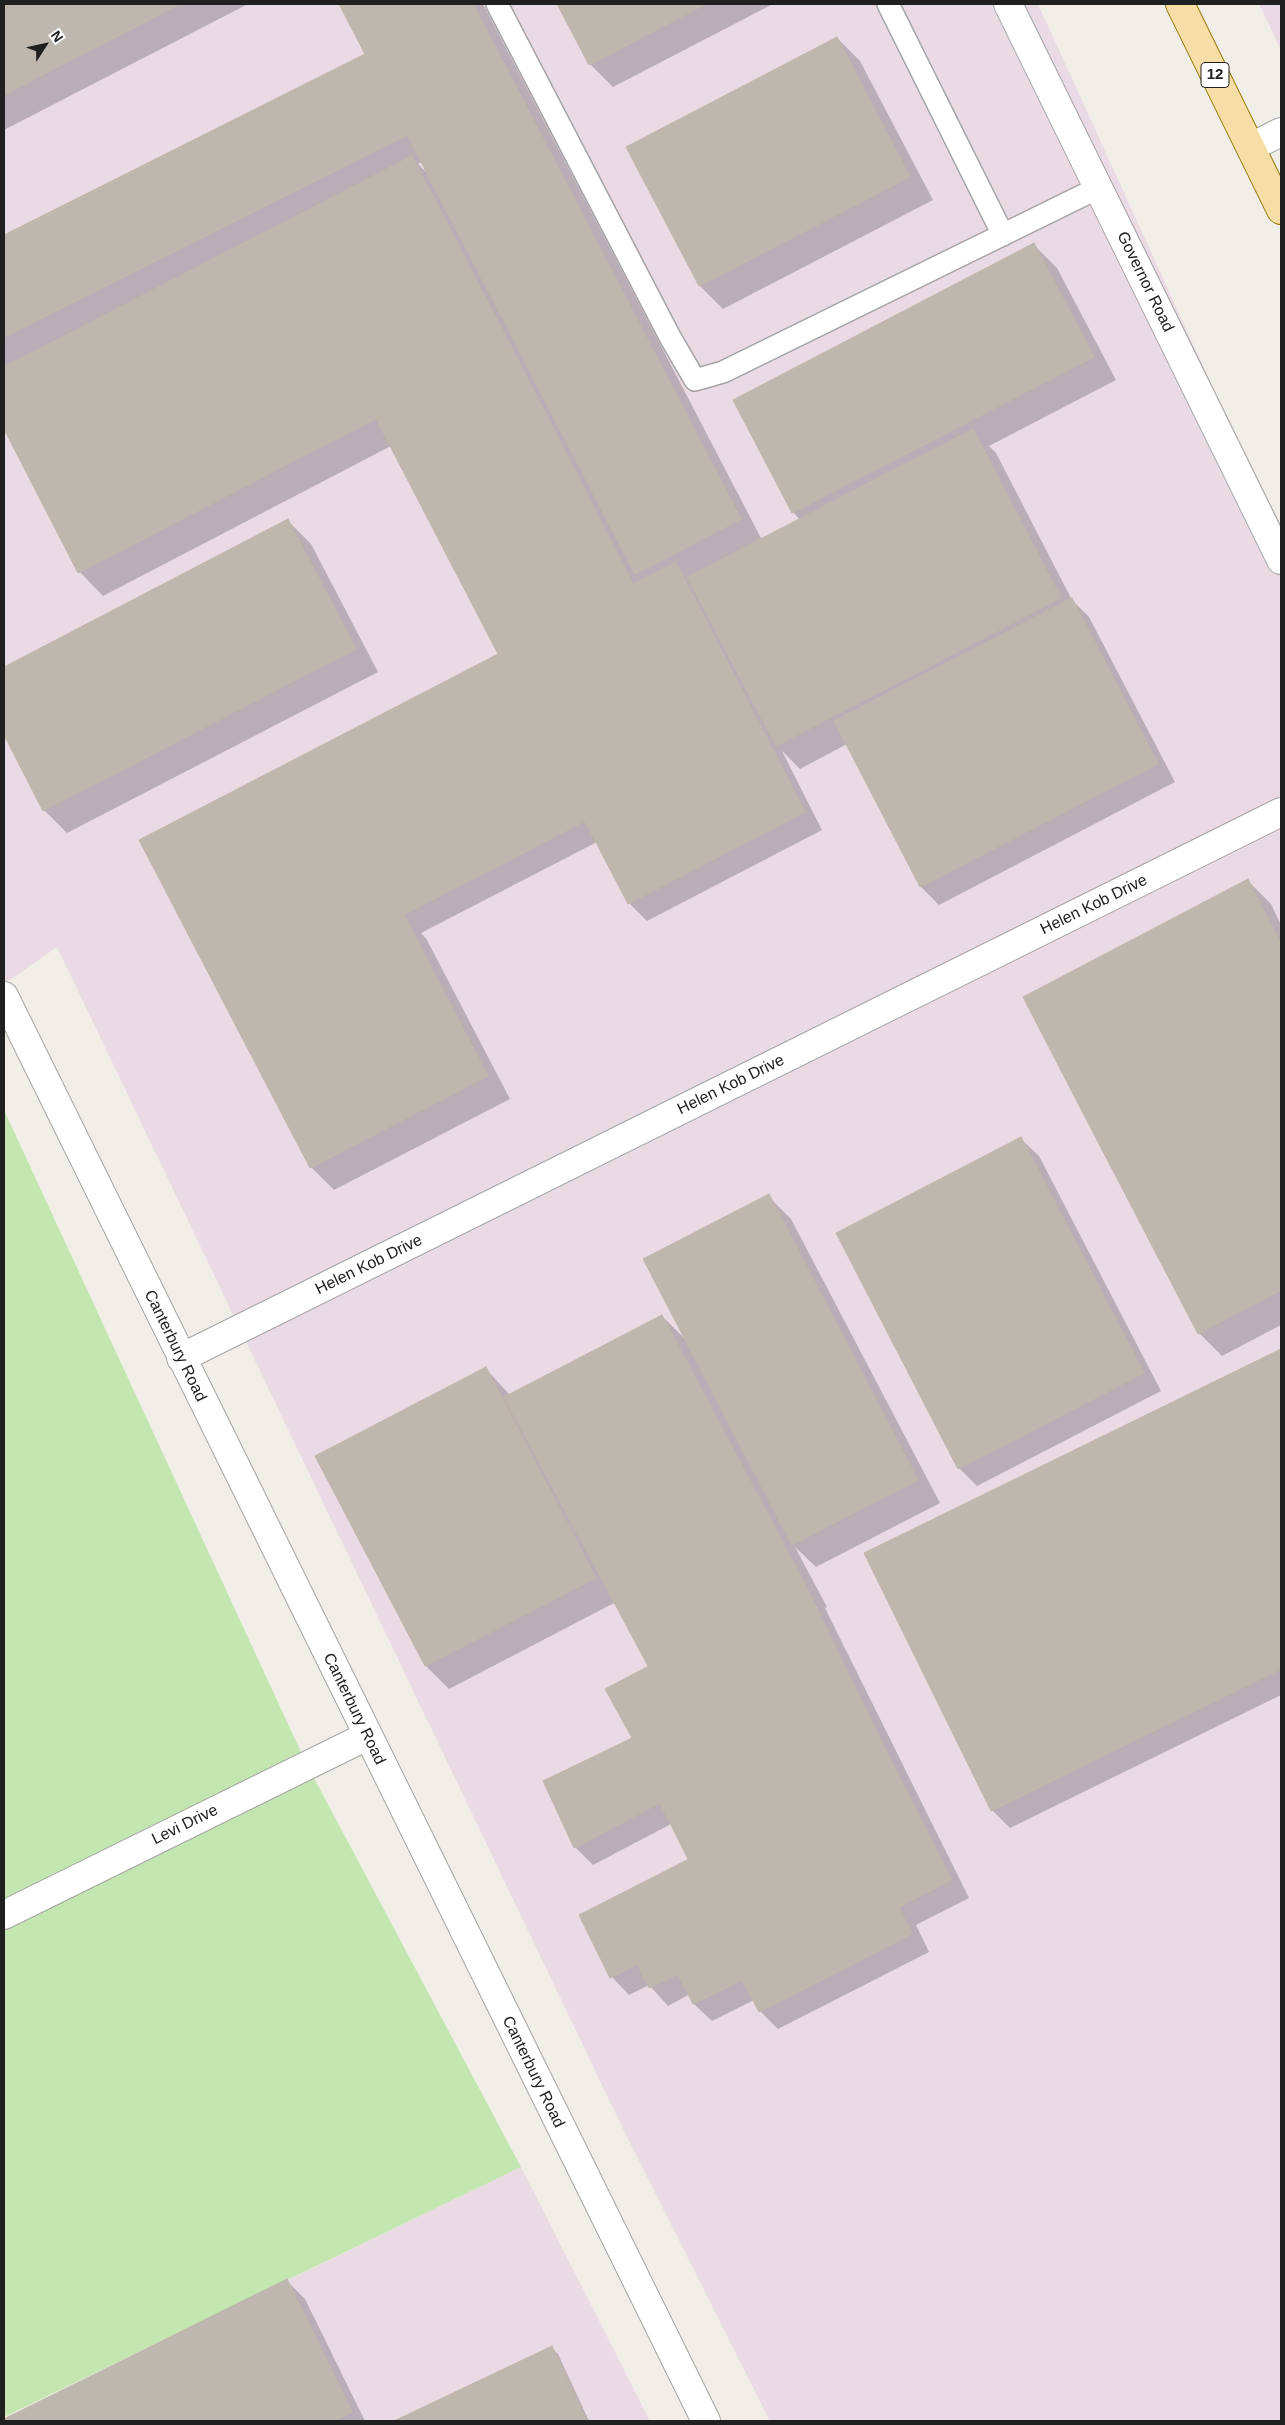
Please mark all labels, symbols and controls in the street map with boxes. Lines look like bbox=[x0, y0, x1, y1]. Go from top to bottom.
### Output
north arrow bbox=[20, 20, 70, 70]
text: N bbox=[48, 28, 67, 45]
road number: 12 bbox=[1201, 62, 1229, 88]
street label: Governor Road bbox=[1112, 229, 1178, 335]
street label: Helen Kob Drive bbox=[1037, 871, 1151, 939]
street label: Helen Kob Drive bbox=[674, 1051, 788, 1119]
street label: Helen Kob Drive bbox=[312, 1231, 426, 1299]
street label: Canterbury Road bbox=[140, 1287, 210, 1405]
street label: Canterbury Road bbox=[319, 1650, 389, 1768]
street label: Levi Drive bbox=[149, 1801, 221, 1849]
street label: Canterbury Road bbox=[498, 2013, 568, 2131]

